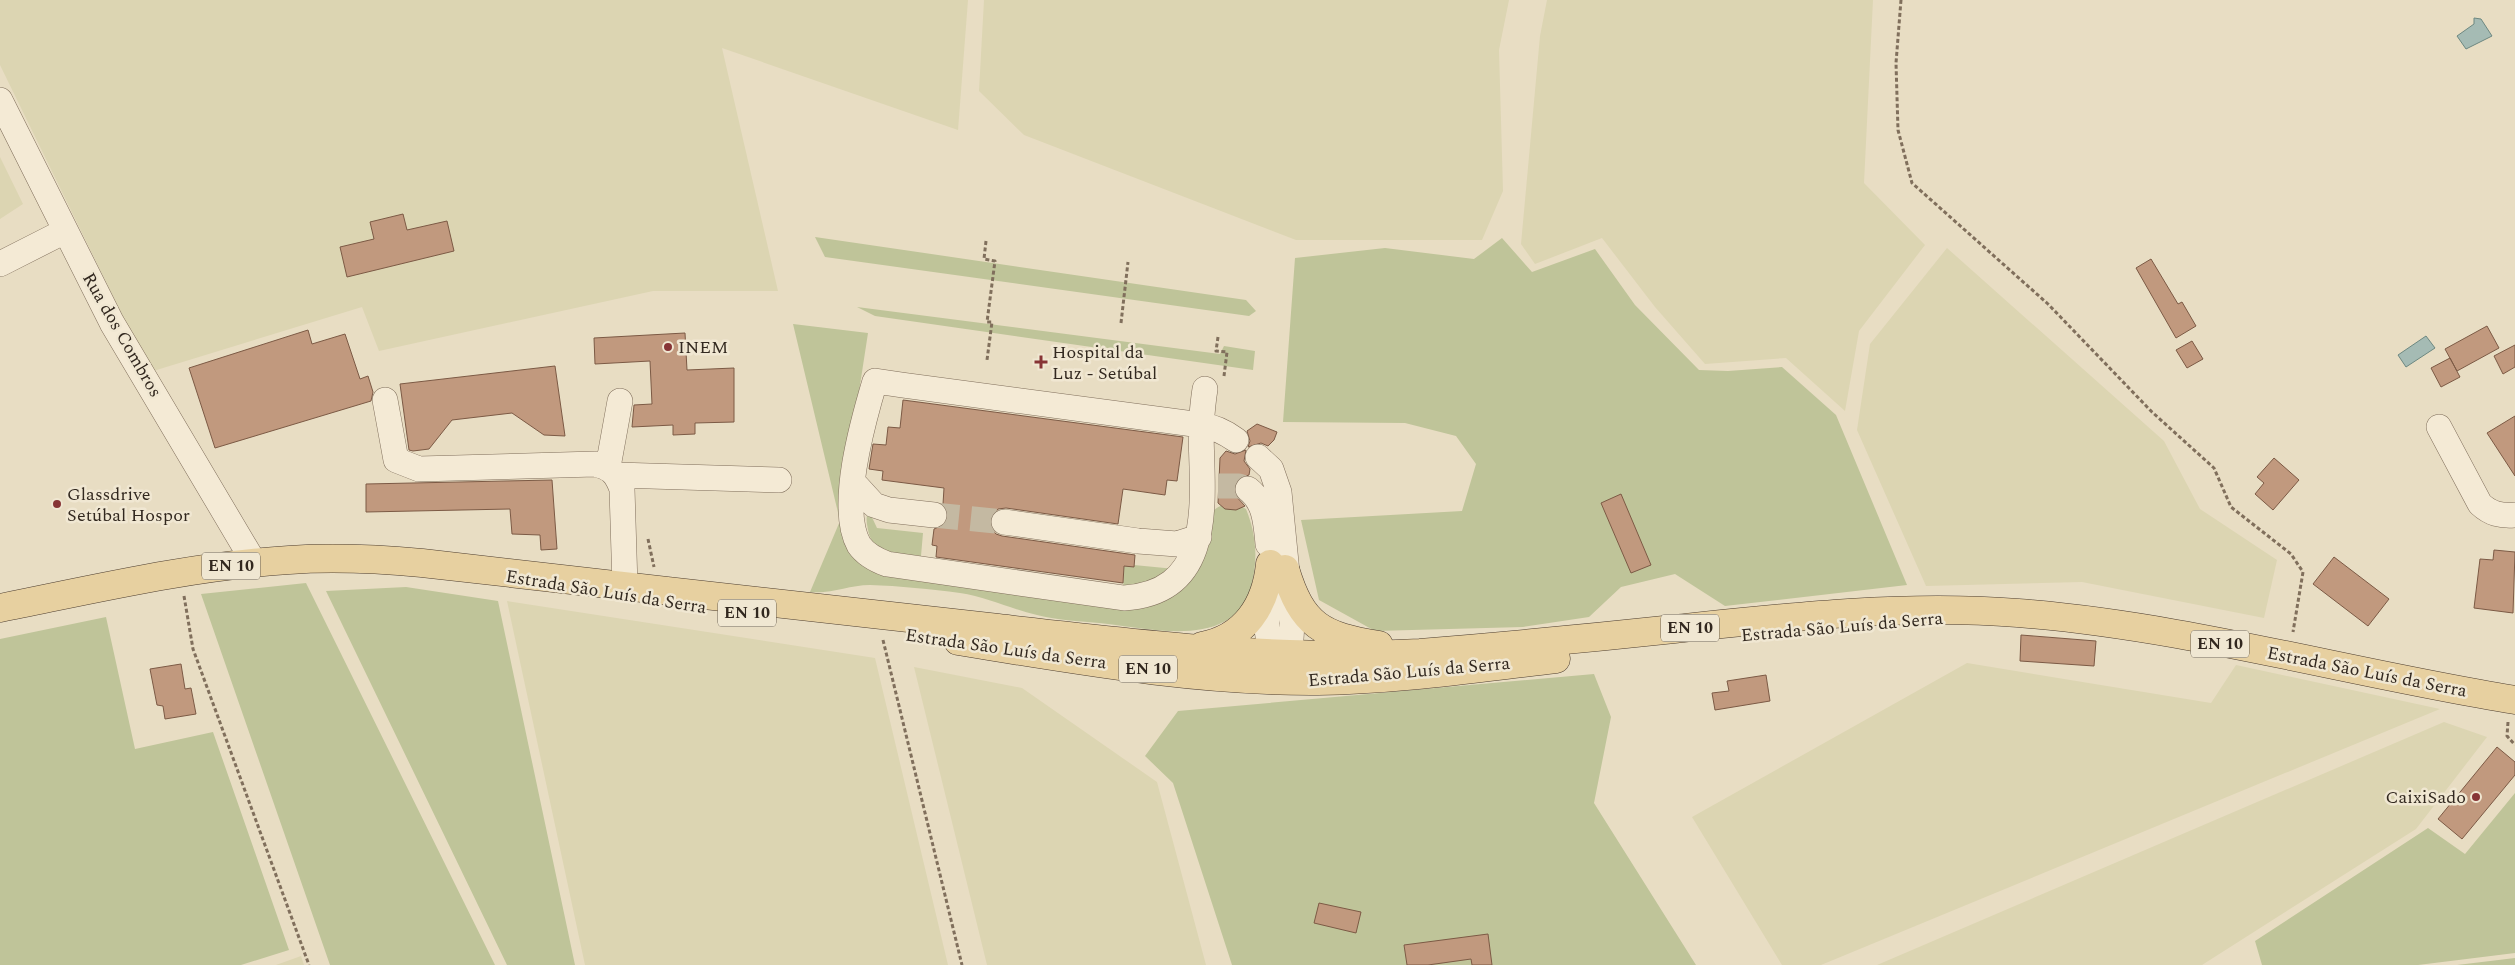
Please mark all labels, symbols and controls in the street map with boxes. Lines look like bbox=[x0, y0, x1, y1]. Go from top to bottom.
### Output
street label: Rua dos Combros bbox=[75, 268, 169, 402]
place label: INEM bbox=[678, 334, 728, 361]
place label: Hospital da Luz - Setúbal bbox=[1052, 339, 1157, 387]
marker: INEM bbox=[662, 341, 674, 353]
marker: Hospital da Luz - Setúbal bbox=[1034, 355, 1048, 369]
place label: Glassdrive Setúbal Hospor bbox=[67, 481, 190, 529]
marker: Glassdrive Setúbal Hospor bbox=[51, 498, 63, 510]
road number: EN 10 bbox=[202, 552, 260, 580]
street label: Estrada São Luís da Serra bbox=[504, 563, 709, 621]
road number: EN 10 bbox=[718, 600, 776, 626]
street label: Estrada São Luís da Serra bbox=[1740, 605, 1944, 649]
road number: EN 10 bbox=[1661, 614, 1719, 641]
street label: Estrada São Luís da Serra bbox=[904, 622, 1109, 677]
road number: EN 10 bbox=[2191, 630, 2249, 658]
street label: Estrada São Luís da Serra bbox=[2265, 639, 2469, 705]
street label: Estrada São Luís da Serra bbox=[1307, 650, 1511, 694]
road number: EN 10 bbox=[1119, 656, 1177, 682]
place label: CaixiSado bbox=[2385, 784, 2466, 811]
marker: CaixiSado bbox=[2470, 791, 2482, 803]

